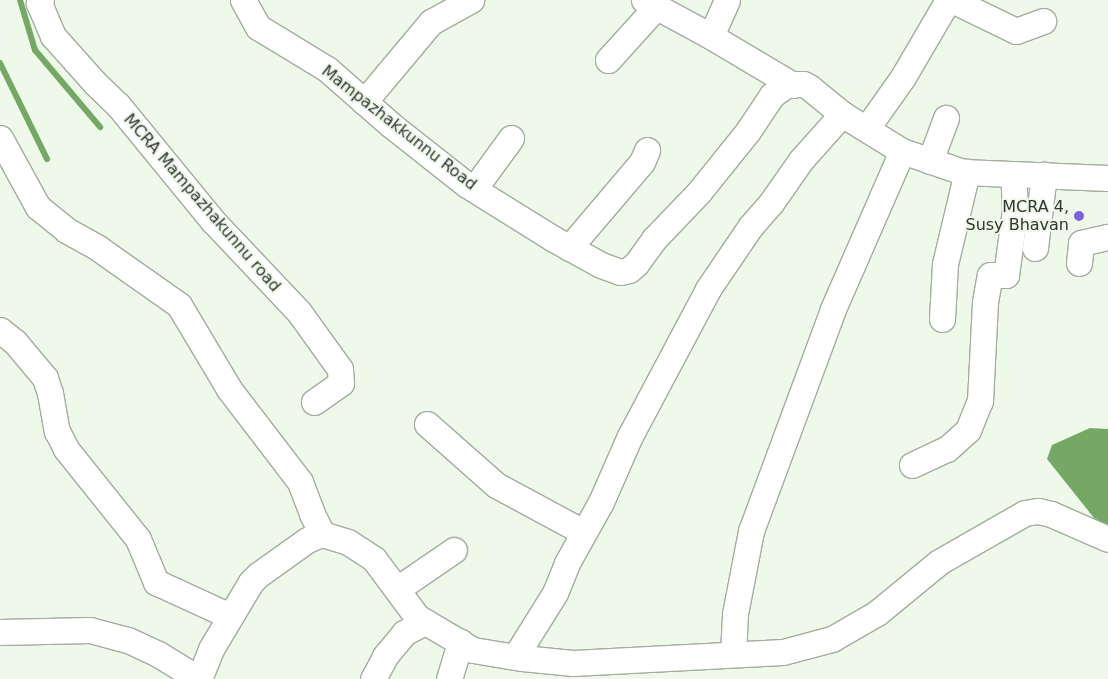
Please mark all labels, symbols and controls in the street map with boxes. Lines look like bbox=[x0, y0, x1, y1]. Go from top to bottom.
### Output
street label: Mampazhakkunnu Road bbox=[318, 62, 480, 194]
street label: MCRA Mampazhakunnu road bbox=[120, 110, 284, 296]
place label: MCRA 4, Susy Bhavan bbox=[965, 197, 1069, 235]
marker: MCRA 4, Susy Bhavan bbox=[1073, 210, 1085, 222]

